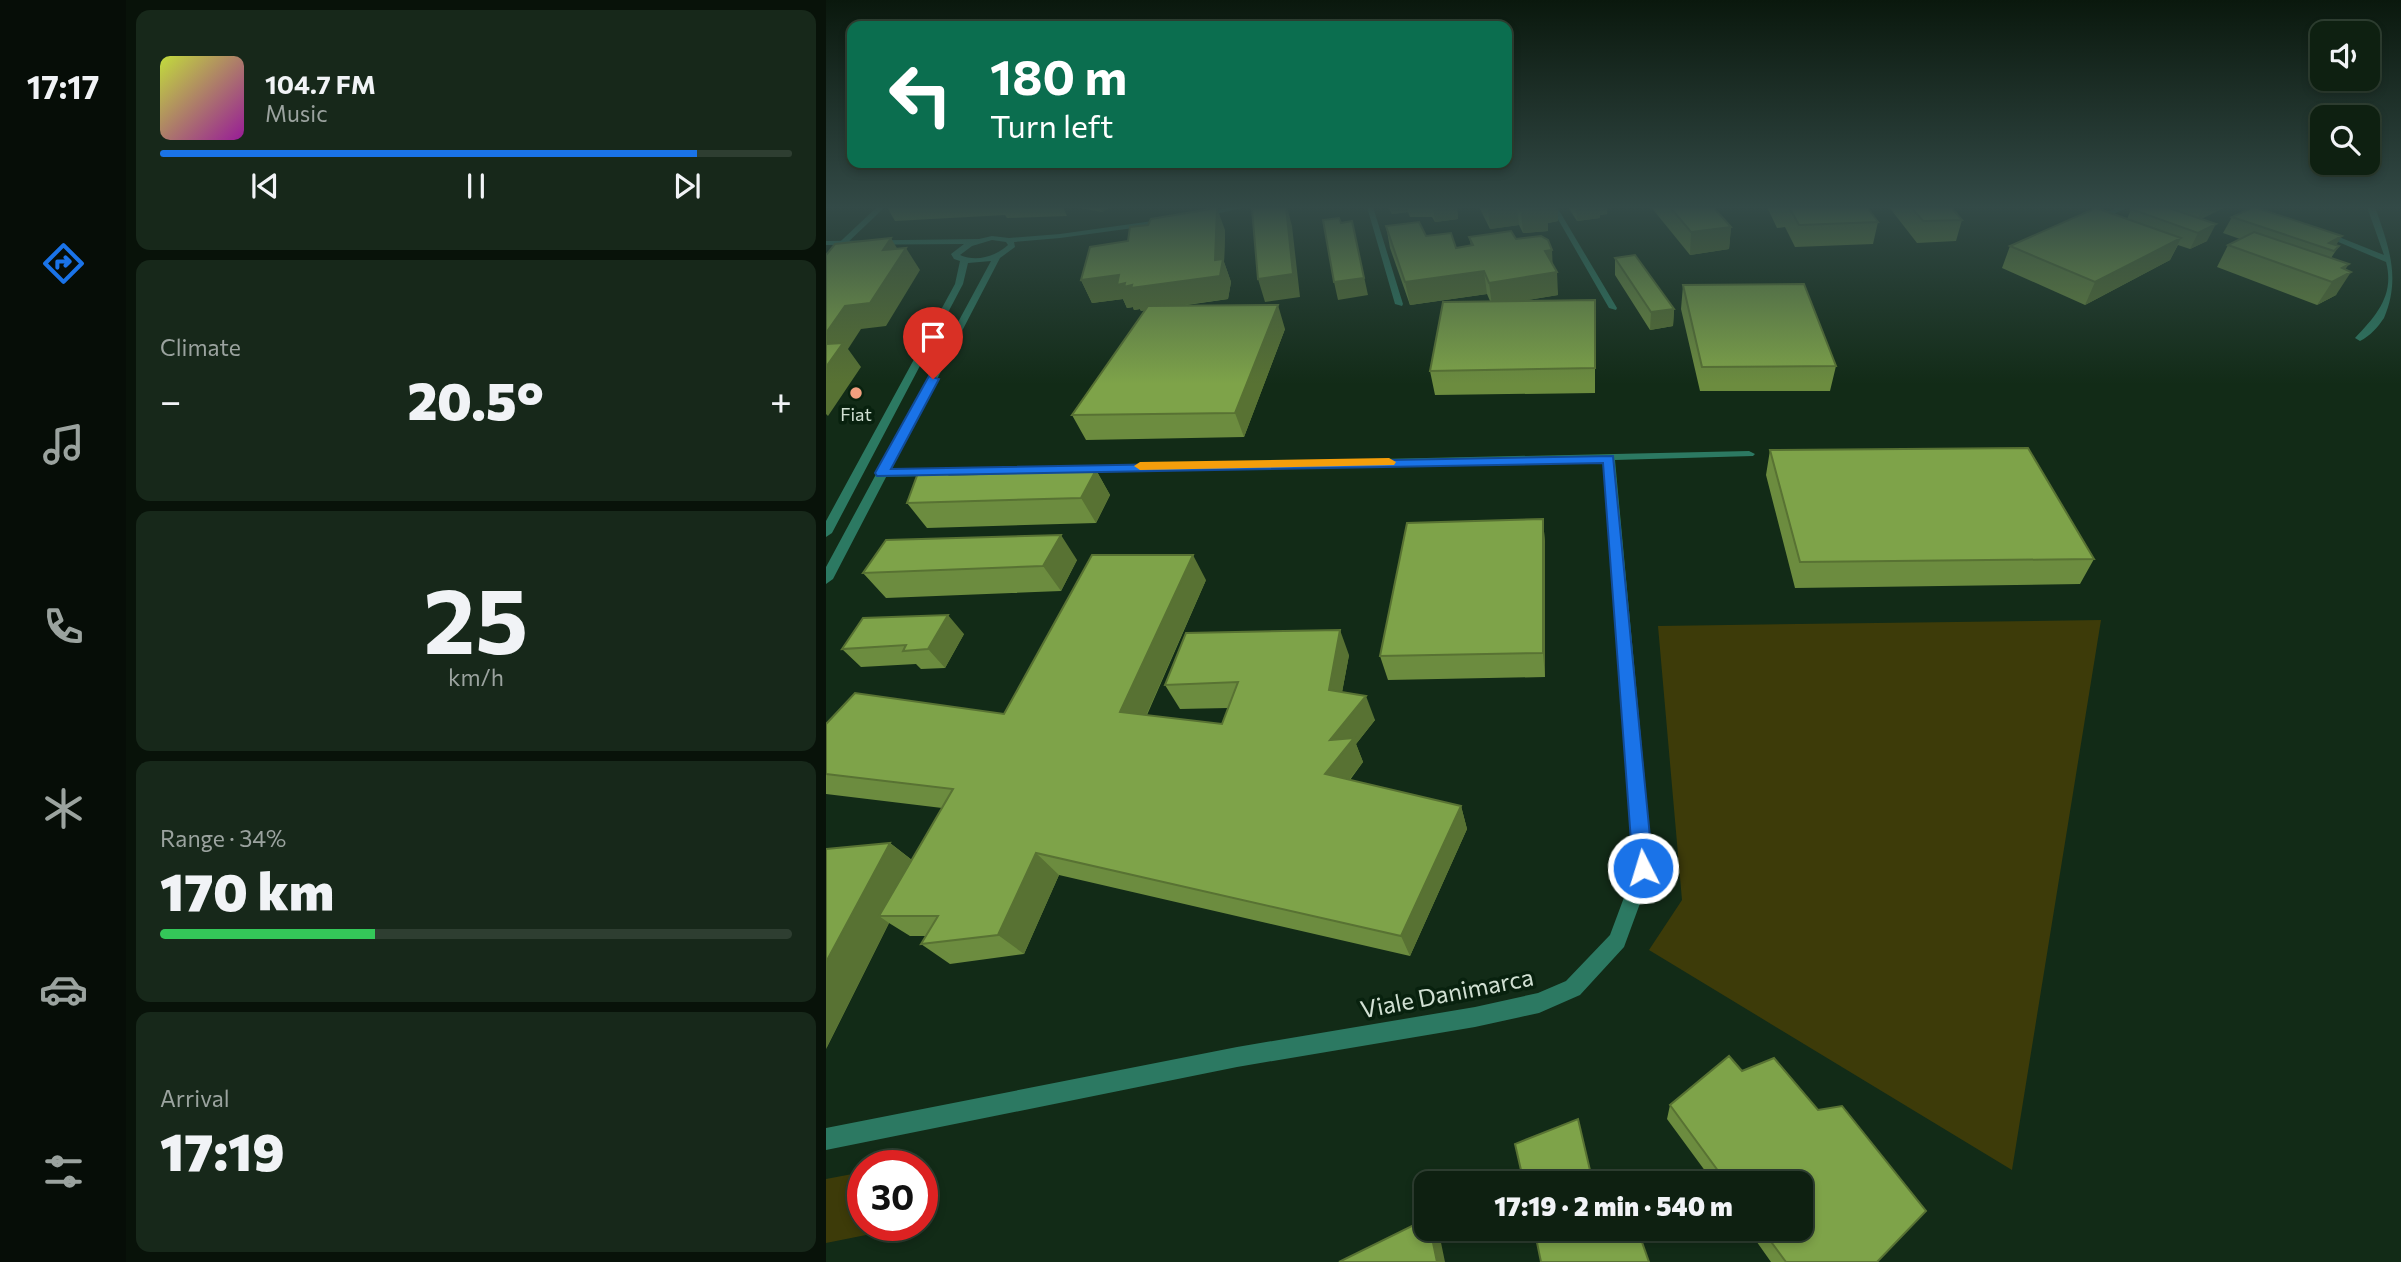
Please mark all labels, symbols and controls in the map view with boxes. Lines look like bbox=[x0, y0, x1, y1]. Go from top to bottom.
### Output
map controls bbox=[2310, 21, 2380, 175]
button: sound bbox=[2310, 21, 2380, 91]
text: 180 m bbox=[990, 45, 1127, 105]
icon: left bbox=[875, 49, 966, 140]
text: 17:17 bbox=[27, 66, 99, 106]
text: 104.7 FM bbox=[265, 68, 376, 99]
text: Music bbox=[265, 99, 328, 127]
text: Turn left bbox=[990, 105, 1114, 145]
button: search bbox=[2310, 105, 2380, 175]
icon: previous bbox=[246, 167, 284, 205]
icon: pause bbox=[457, 167, 495, 205]
icon: next bbox=[668, 167, 706, 205]
icon: directions bbox=[39, 239, 88, 288]
pin bbox=[903, 307, 963, 379]
icon: arrive bbox=[914, 318, 952, 356]
text: Climate bbox=[160, 333, 241, 361]
text: 20.5° bbox=[407, 367, 544, 431]
text: − bbox=[160, 376, 182, 423]
text: + bbox=[770, 376, 792, 423]
marker: Fiat bbox=[848, 385, 864, 401]
place label: Fiat bbox=[840, 403, 872, 425]
icon: music bbox=[39, 420, 88, 469]
text: 25 bbox=[424, 561, 528, 673]
icon: phone bbox=[39, 602, 88, 651]
text: km/h bbox=[448, 663, 504, 691]
icon: climate bbox=[39, 784, 88, 833]
text: Range · 34% bbox=[160, 824, 286, 852]
position arrow bbox=[1606, 831, 1680, 905]
text: 170 km bbox=[160, 858, 334, 922]
street label: Viale Danimarca bbox=[1358, 962, 1536, 1024]
icon: car bbox=[39, 965, 88, 1014]
text: Arrival bbox=[160, 1084, 230, 1112]
text: 17:19 bbox=[160, 1118, 285, 1182]
icon: filters bbox=[39, 1147, 88, 1196]
speed limit sign: 30 bbox=[847, 1150, 938, 1241]
text: 17:19 · 2 min · 540 m bbox=[1494, 1190, 1733, 1221]

